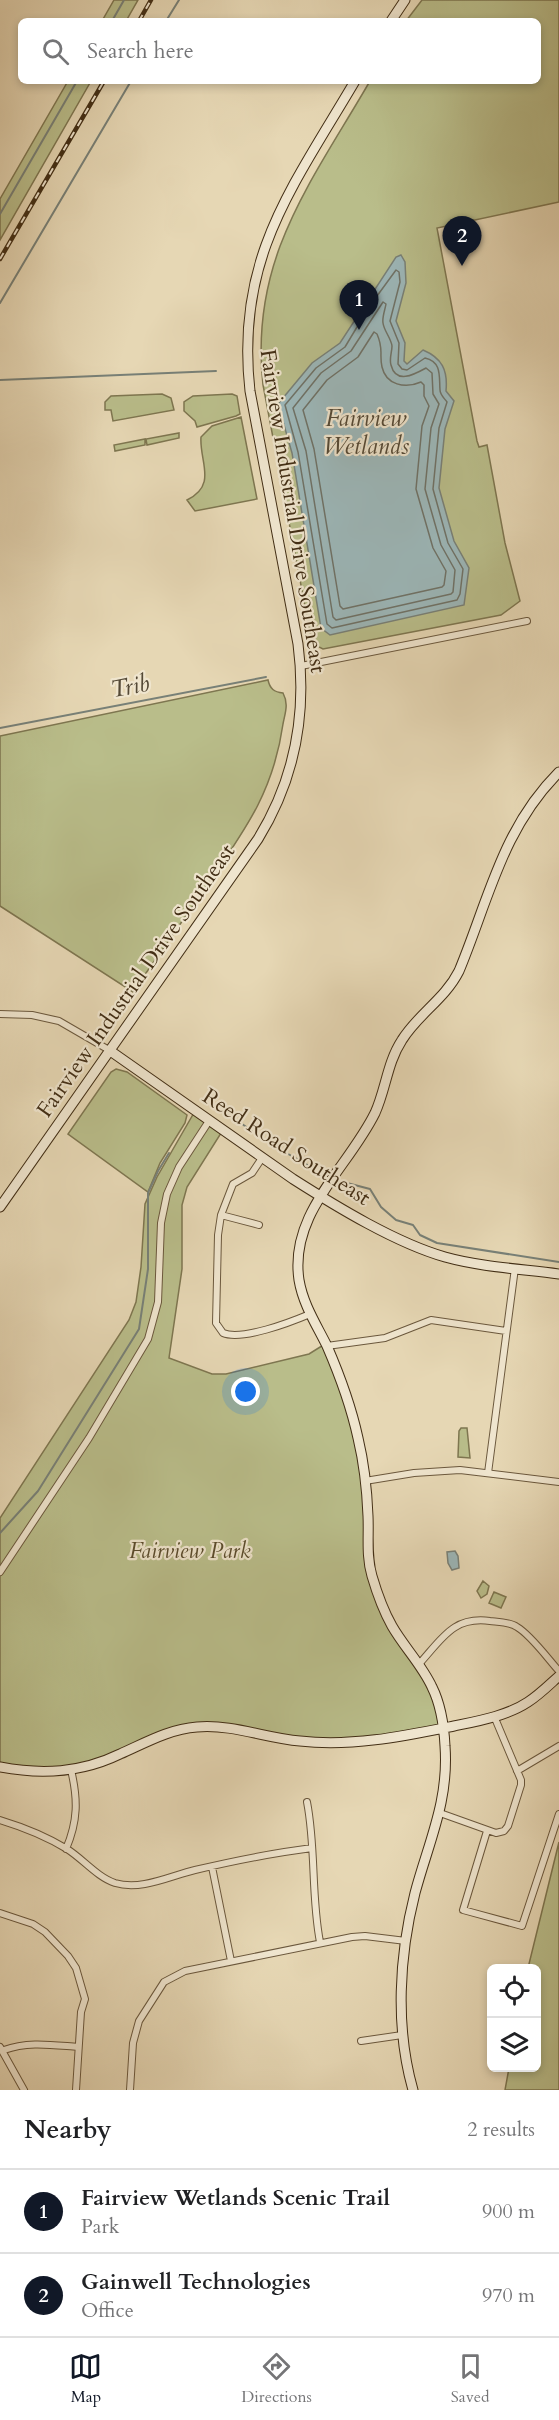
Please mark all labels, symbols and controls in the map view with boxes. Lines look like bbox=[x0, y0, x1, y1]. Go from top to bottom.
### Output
search box bbox=[18, 18, 541, 84]
icon: search bbox=[39, 35, 72, 68]
text: Search here bbox=[87, 36, 194, 66]
pin: 2 bbox=[442, 216, 482, 266]
pin: 1 bbox=[340, 280, 378, 330]
street label: Fairview Industrial Drive Southeast bbox=[253, 347, 333, 675]
water label: Fairview Wetlands bbox=[323, 402, 409, 463]
water label: Trib bbox=[108, 666, 153, 706]
street label: Fairview Industrial Drive Southeast bbox=[30, 838, 242, 1123]
street label: Reed Road Southeast bbox=[197, 1081, 376, 1213]
your location bbox=[231, 1377, 260, 1406]
park label: Fairview Park bbox=[129, 1536, 251, 1566]
map controls bbox=[487, 1964, 541, 2072]
button: locate bbox=[487, 1964, 541, 2018]
button: layers bbox=[487, 2018, 541, 2072]
text: Nearby bbox=[24, 2112, 112, 2147]
text: 2 results bbox=[467, 2116, 535, 2143]
text: Fairview Wetlands Scenic Trail bbox=[81, 2183, 390, 2213]
text: 1 bbox=[38, 2198, 49, 2225]
text: 900 m bbox=[482, 2198, 535, 2225]
text: Park bbox=[81, 2213, 119, 2240]
text: Gainwell Technologies bbox=[81, 2267, 311, 2297]
text: 2 bbox=[38, 2282, 49, 2309]
text: 970 m bbox=[482, 2282, 535, 2309]
text: Office bbox=[81, 2297, 134, 2324]
tab: Map bbox=[69, 2350, 102, 2408]
tab: Directions bbox=[241, 2350, 312, 2408]
tab: Saved bbox=[451, 2350, 490, 2408]

